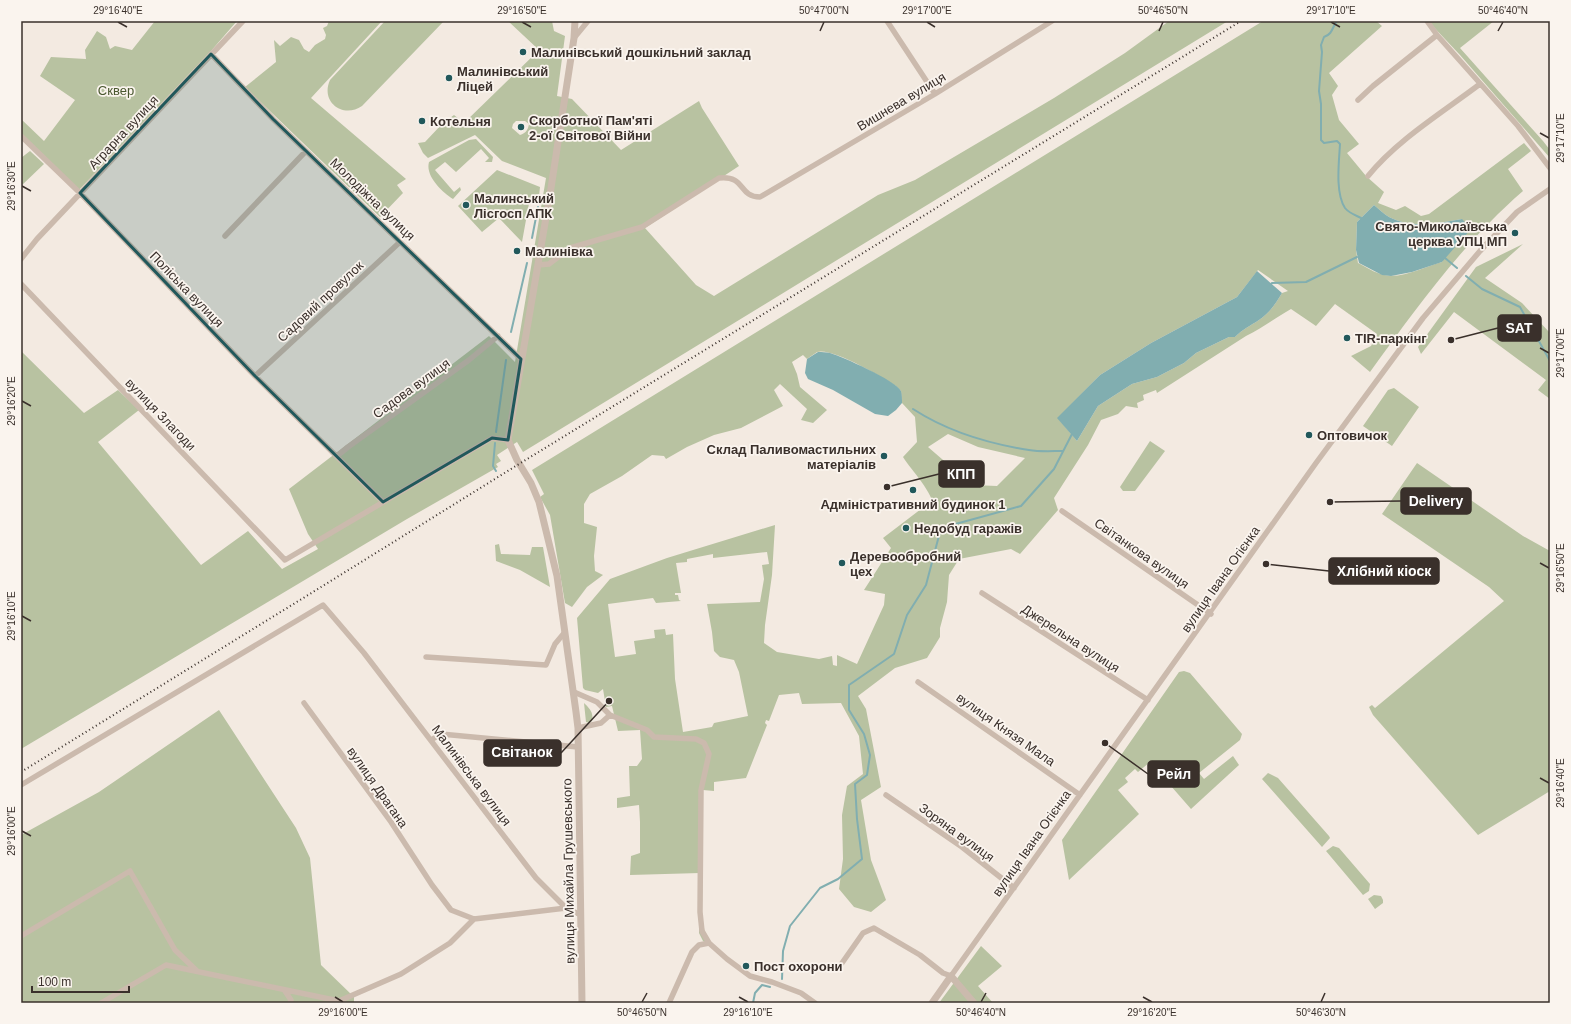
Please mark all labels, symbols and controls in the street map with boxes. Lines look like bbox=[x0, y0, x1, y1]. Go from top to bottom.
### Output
text: 29°16'40"E bbox=[93, 5, 143, 16]
text: 29°16'50"E bbox=[497, 5, 547, 16]
text: 50°47'00"N bbox=[799, 5, 849, 16]
text: 29°17'00"E bbox=[902, 5, 952, 16]
text: 50°46'50"N bbox=[1138, 5, 1188, 16]
text: 29°17'10"E bbox=[1306, 5, 1356, 16]
text: 50°46'40"N bbox=[1478, 5, 1528, 16]
place label: Малинівський дошкільний заклад bbox=[531, 45, 751, 60]
marker: Малинівський дошкільний заклад bbox=[518, 47, 528, 57]
place label: Малинівський Ліцей bbox=[457, 64, 548, 94]
street label: Вишнева вулиця bbox=[854, 69, 948, 134]
marker: Малинівський Ліцей bbox=[444, 73, 454, 83]
park label: Сквер bbox=[98, 83, 134, 98]
street label: Аграрна вулиця bbox=[85, 92, 161, 172]
place label: Скорботної Пам'яті 2-ої Світової Війни bbox=[529, 113, 653, 143]
text: 29°17'10"E bbox=[1555, 113, 1566, 163]
place label: Котельня bbox=[430, 114, 491, 129]
marker: Котельня bbox=[417, 116, 427, 126]
marker: Скорботної Пам'яті 2-ої Світової Війни bbox=[516, 122, 526, 132]
street label: Молодіжна вулиця bbox=[327, 155, 418, 244]
text: 29°16'30"E bbox=[6, 161, 17, 211]
place label: Малинський Лісгосп АПК bbox=[474, 191, 554, 221]
marker: Малинський Лісгосп АПК bbox=[461, 200, 471, 210]
place label: Свято-Миколаївська церква УПЦ МП bbox=[1375, 219, 1508, 249]
marker: Свято-Миколаївська церква УПЦ МП bbox=[1510, 228, 1520, 238]
place label: Малинівка bbox=[525, 244, 593, 259]
marker: Малинівка bbox=[512, 246, 522, 256]
street label: Поліська вулиця bbox=[147, 249, 226, 330]
street label: Садовий провулок bbox=[274, 258, 366, 345]
callout: SAT bbox=[1498, 315, 1541, 341]
text: SAT bbox=[1506, 320, 1533, 336]
text: 29°17'00"E bbox=[1555, 328, 1566, 378]
place label: TIR-паркінг bbox=[1355, 331, 1427, 346]
marker: TIR-паркінг bbox=[1342, 333, 1352, 343]
street label: Садова вулиця bbox=[370, 355, 453, 421]
street label: вулиця Злагоди bbox=[122, 375, 199, 454]
text: 29°16'20"E bbox=[6, 376, 17, 426]
place label: Оптовичок bbox=[1317, 428, 1388, 443]
marker: Оптовичок bbox=[1304, 430, 1314, 440]
place label: Склад Паливомастильних матеріалів bbox=[707, 442, 877, 472]
marker: Склад Паливомастильних матеріалів bbox=[879, 451, 889, 461]
callout: КПП bbox=[939, 461, 984, 487]
text: КПП bbox=[947, 466, 975, 482]
marker: Адміністративний будинок 1 bbox=[908, 485, 918, 495]
callout: Delivery bbox=[1401, 488, 1471, 514]
text: Delivery bbox=[1409, 493, 1463, 509]
place label: Адміністративний будинок 1 bbox=[820, 497, 1006, 512]
street label: Світанкова вулиця bbox=[1091, 515, 1192, 592]
place label: Недобуд гаражів bbox=[914, 521, 1022, 536]
marker: Недобуд гаражів bbox=[901, 523, 911, 533]
street label: вулиця Івана Огієнка bbox=[1178, 523, 1263, 635]
text: 29°16'50"E bbox=[1555, 543, 1566, 593]
place label: Деревообробний цех bbox=[850, 549, 961, 579]
marker: Деревообробний цех bbox=[837, 558, 847, 568]
callout: Хлібний кіоск bbox=[1329, 558, 1439, 584]
text: Хлібний кіоск bbox=[1337, 563, 1432, 579]
text: 29°16'10"E bbox=[6, 591, 17, 641]
street label: Джерельна вулиця bbox=[1019, 601, 1122, 676]
street label: вулиця Князя Мала bbox=[953, 690, 1059, 770]
street label: Малинівська вулиця bbox=[429, 722, 514, 829]
callout: Світанок bbox=[484, 740, 561, 766]
street label: вулиця Драгана bbox=[344, 744, 411, 831]
text: Світанок bbox=[491, 744, 554, 760]
text: 29°16'40"E bbox=[1555, 758, 1566, 808]
callout: Рейл bbox=[1148, 761, 1199, 787]
text: Рейл bbox=[1157, 766, 1191, 782]
street label: вулиця Михайла Грушевського bbox=[559, 778, 578, 964]
street label: вулиця Івана Огієнка bbox=[989, 787, 1074, 899]
street label: Зоряна вулиця bbox=[916, 800, 997, 865]
text: 29°16'00"E bbox=[6, 806, 17, 856]
place label: Пост охорони bbox=[754, 959, 843, 974]
marker: Пост охорони bbox=[741, 961, 751, 971]
scale bar bbox=[32, 968, 129, 994]
text: 100 m bbox=[38, 975, 71, 989]
text: 29°16'00"E bbox=[318, 1007, 368, 1018]
text: 50°46'50"N bbox=[617, 1007, 667, 1018]
text: 29°16'10"E bbox=[723, 1007, 773, 1018]
text: 50°46'40"N bbox=[956, 1007, 1006, 1018]
text: 29°16'20"E bbox=[1127, 1007, 1177, 1018]
text: 50°46'30"N bbox=[1296, 1007, 1346, 1018]

